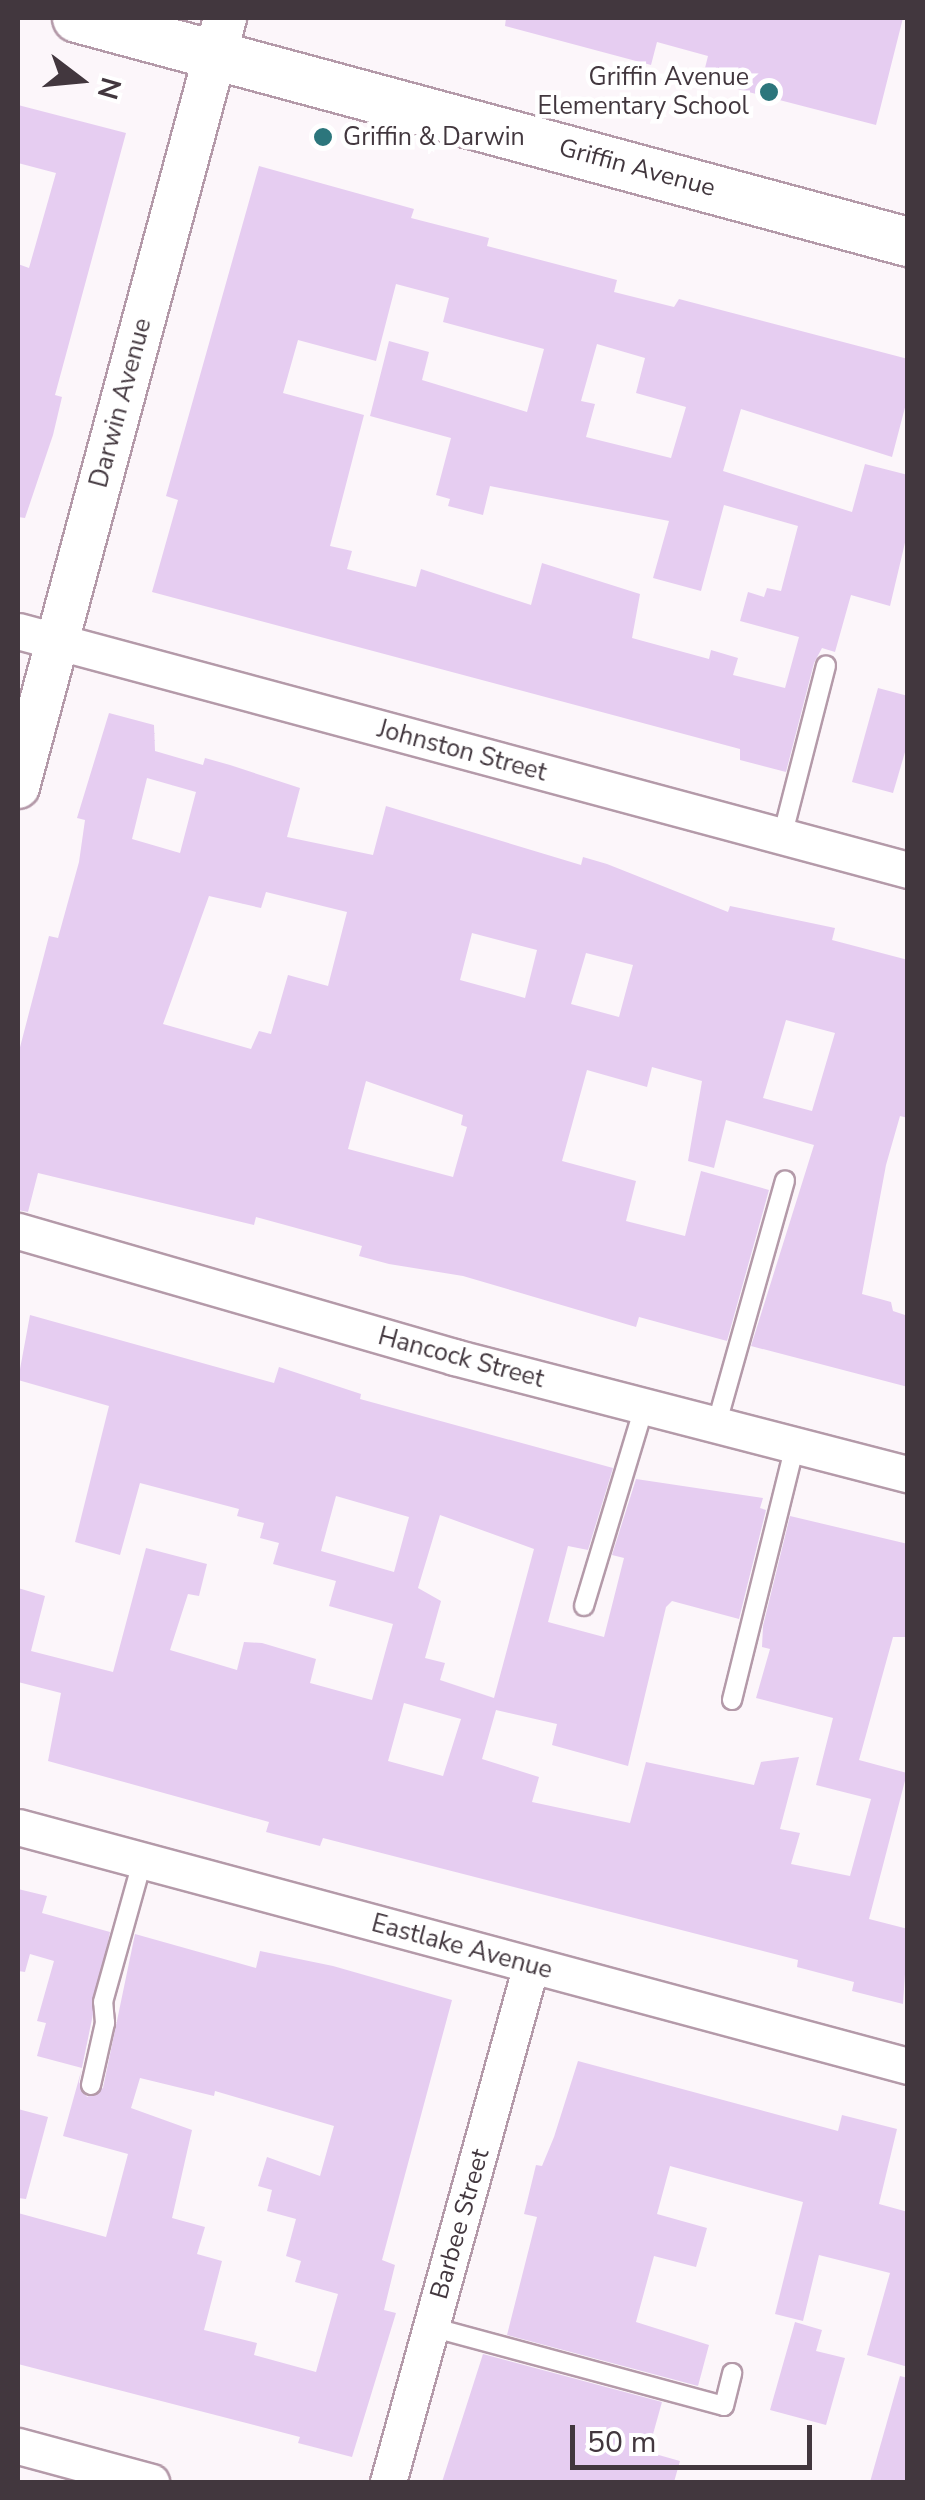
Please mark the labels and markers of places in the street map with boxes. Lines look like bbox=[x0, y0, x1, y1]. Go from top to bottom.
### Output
place label: Griffin Avenue Elementary School bbox=[538, 63, 749, 122]
marker: Griffin Avenue Elementary School bbox=[758, 81, 780, 103]
place label: Griffin & Darwin bbox=[343, 122, 525, 152]
marker: Griffin & Darwin bbox=[312, 126, 334, 148]

